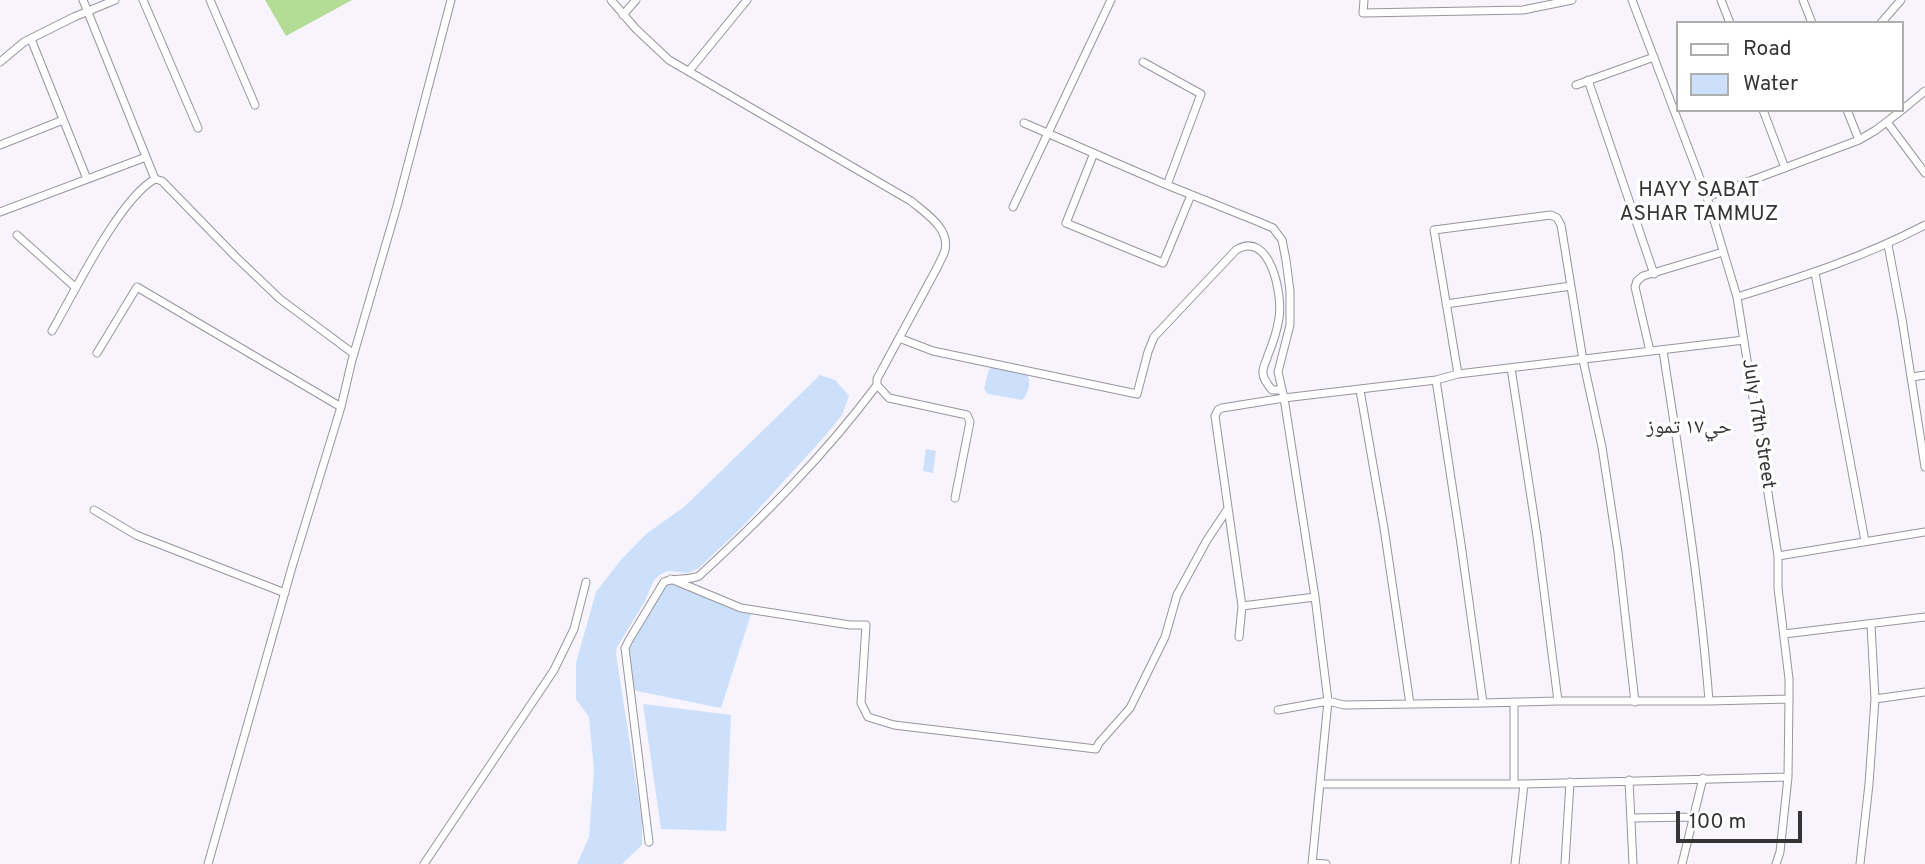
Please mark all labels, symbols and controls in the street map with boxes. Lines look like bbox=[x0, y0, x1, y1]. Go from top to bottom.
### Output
legend bbox=[1676, 21, 1904, 112]
text: Road bbox=[1743, 36, 1792, 63]
text: Water bbox=[1743, 71, 1798, 98]
district label: HAYY SABAT ASHAR TAMMUZ bbox=[1609, 179, 1789, 229]
street label: July 17th Street bbox=[1735, 357, 1779, 491]
district label: حي۱۷ تموز bbox=[1646, 416, 1732, 442]
scale bar bbox=[1680, 798, 1806, 842]
text: 100 m bbox=[1689, 809, 1746, 836]

